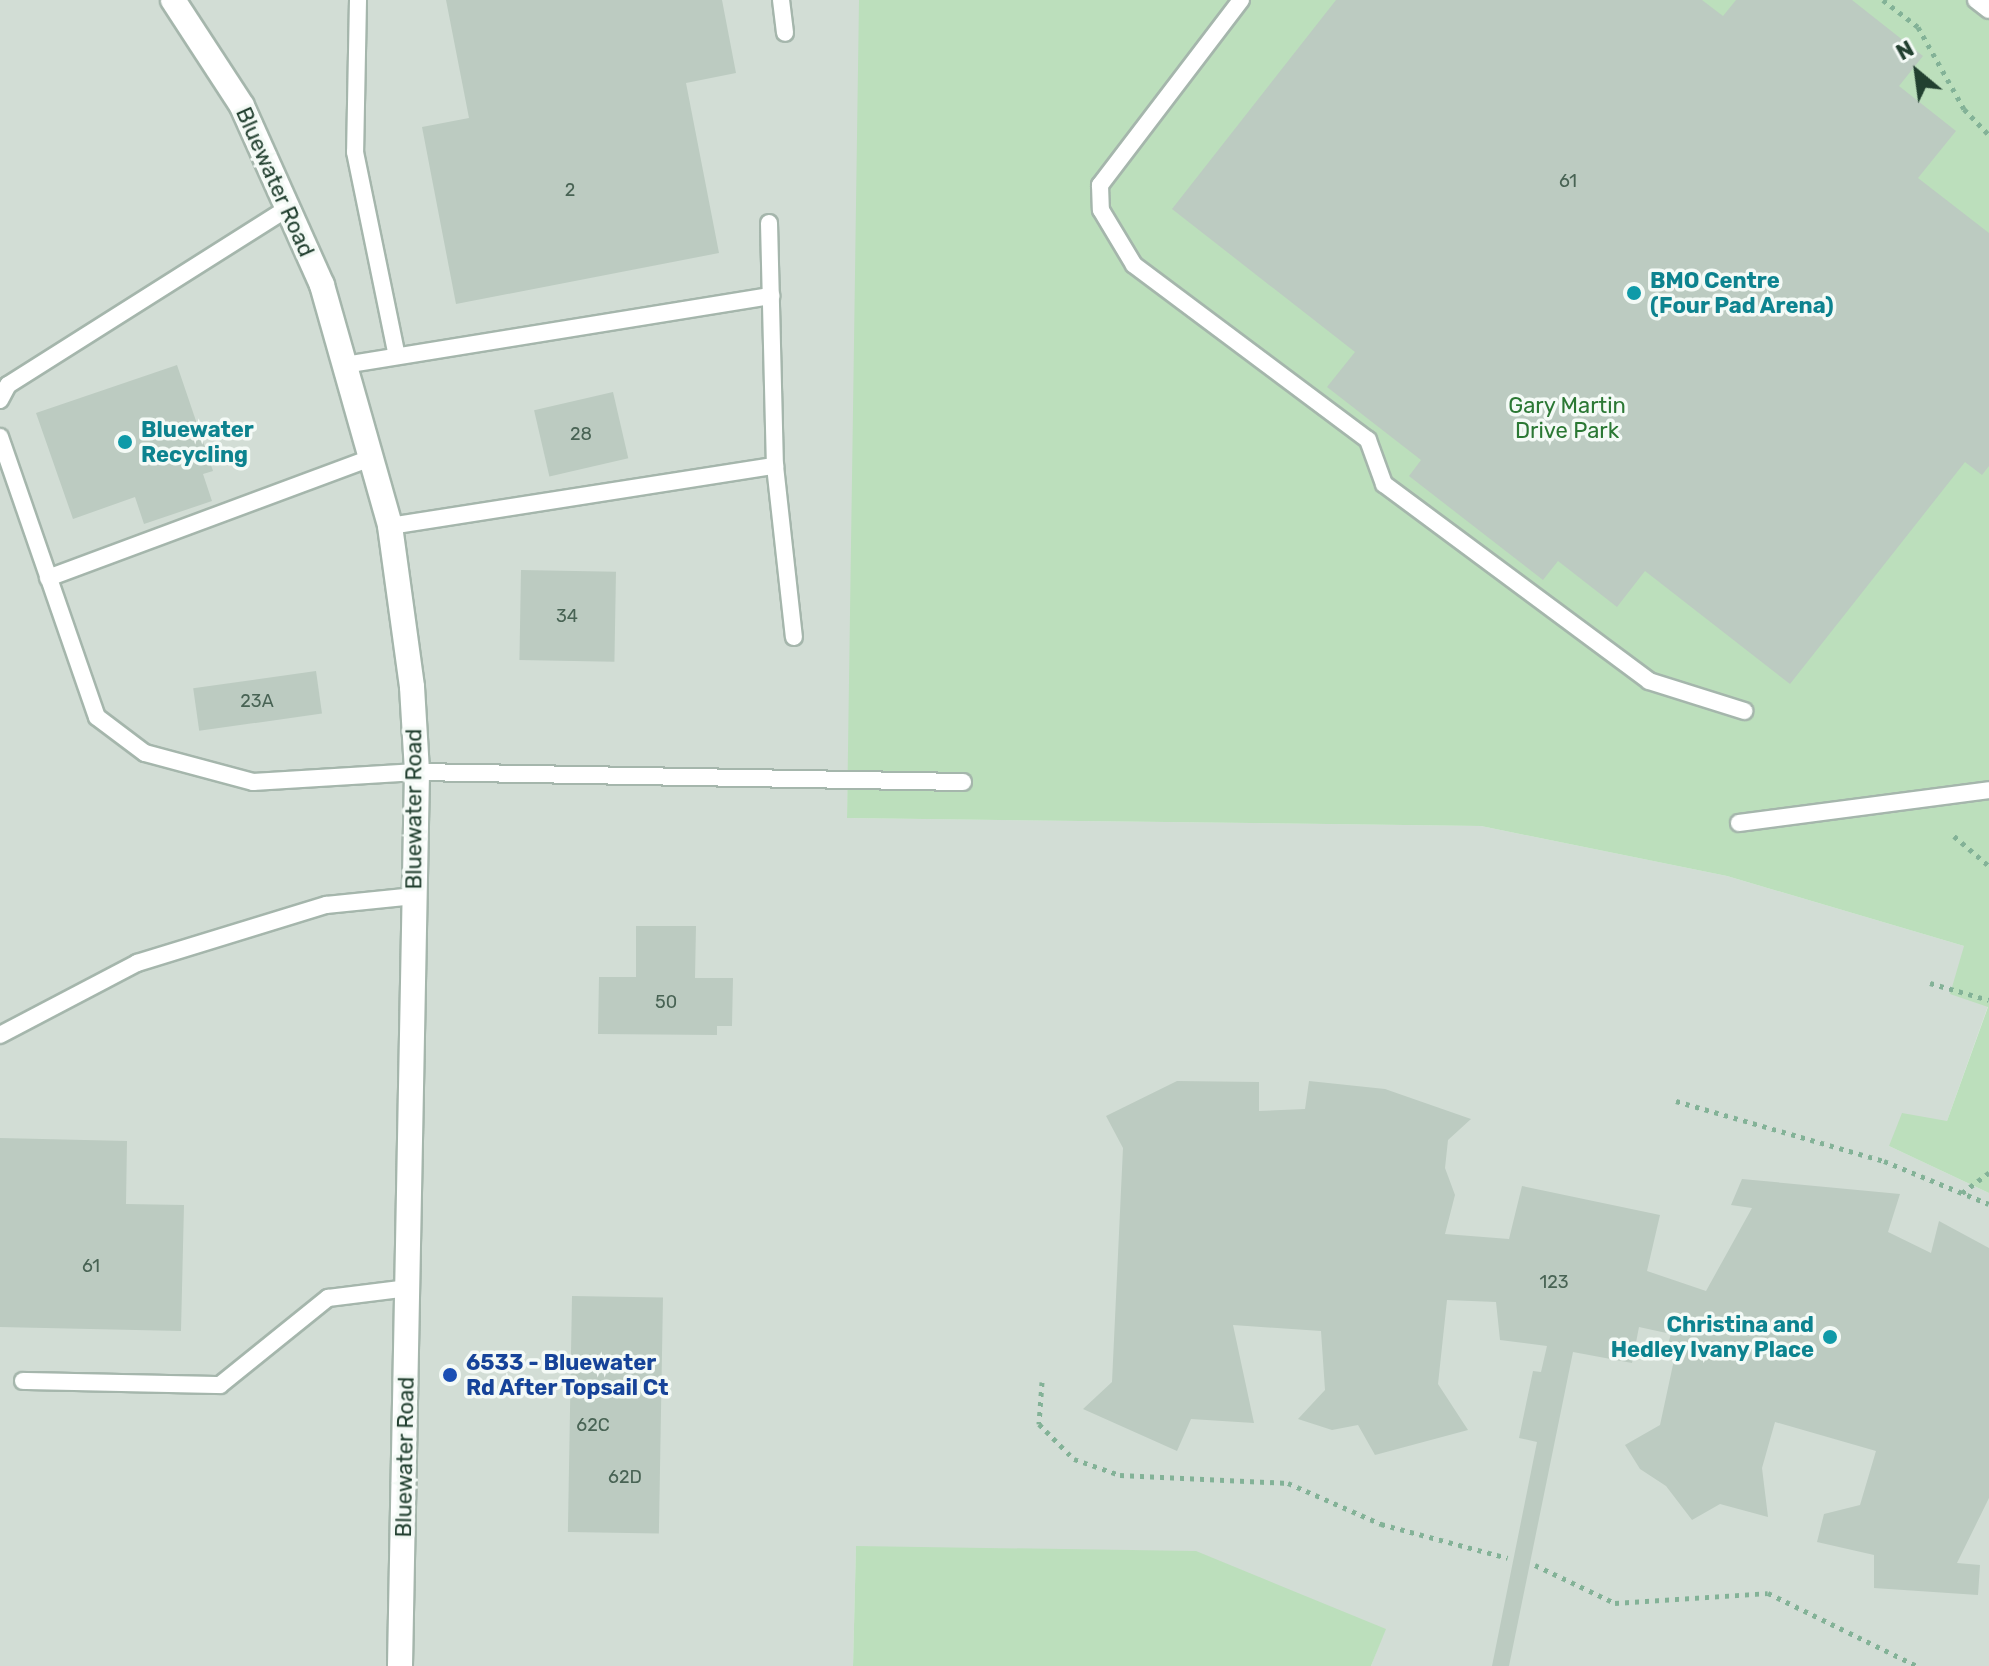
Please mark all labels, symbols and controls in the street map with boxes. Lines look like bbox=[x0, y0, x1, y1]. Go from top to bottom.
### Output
north arrow bbox=[1877, 32, 1957, 112]
text: N bbox=[1892, 35, 1919, 66]
street label: Bluewater Road bbox=[230, 103, 320, 261]
house number: 61 bbox=[1559, 170, 1577, 192]
house number: 2 bbox=[565, 179, 575, 201]
place label: BMO Centre (Four Pad Arena) bbox=[1650, 267, 1835, 318]
marker: BMO Centre (Four Pad Arena) bbox=[1625, 284, 1643, 302]
park label: Gary Martin Drive Park bbox=[1508, 392, 1626, 444]
place label: Bluewater Recycling bbox=[141, 416, 254, 468]
house number: 28 bbox=[570, 423, 592, 445]
marker: Bluewater Recycling bbox=[116, 433, 134, 451]
house number: 34 bbox=[556, 605, 578, 627]
house number: 23A bbox=[240, 690, 274, 712]
street label: Bluewater Road bbox=[401, 728, 427, 890]
house number: 50 bbox=[655, 991, 677, 1013]
house number: 61 bbox=[82, 1255, 100, 1277]
house number: 123 bbox=[1539, 1271, 1569, 1293]
place label: Christina and Hedley Ivany Place bbox=[1610, 1311, 1814, 1362]
marker: Christina and Hedley Ivany Place bbox=[1821, 1328, 1839, 1346]
place label: 6533 - Bluewater Rd After Topsail Ct bbox=[466, 1349, 670, 1400]
marker: 6533 - Bluewater Rd After Topsail Ct bbox=[441, 1366, 459, 1384]
street label: Bluewater Road bbox=[390, 1376, 420, 1538]
house number: 62C bbox=[576, 1414, 610, 1436]
house number: 62D bbox=[608, 1466, 642, 1488]

